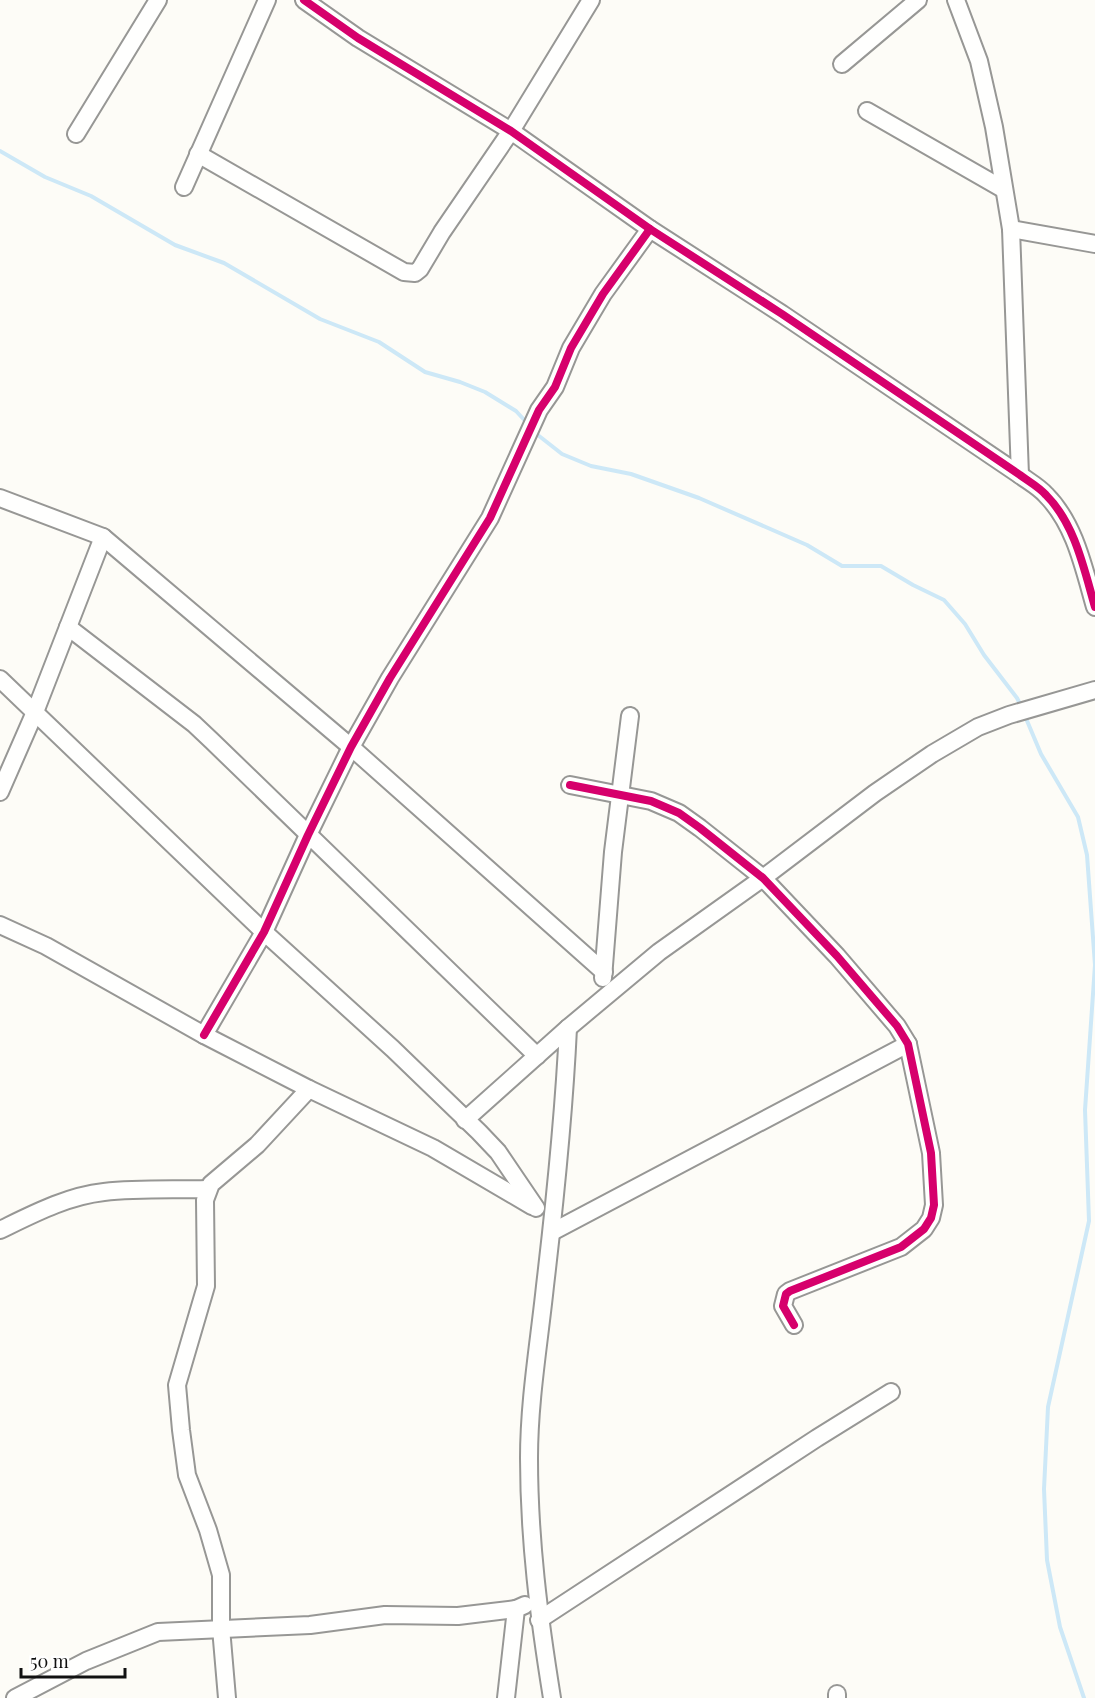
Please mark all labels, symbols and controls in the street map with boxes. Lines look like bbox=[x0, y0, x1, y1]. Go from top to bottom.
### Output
scale bar bbox=[21, 1641, 124, 1679]
text: 50 m bbox=[30, 1649, 69, 1673]

